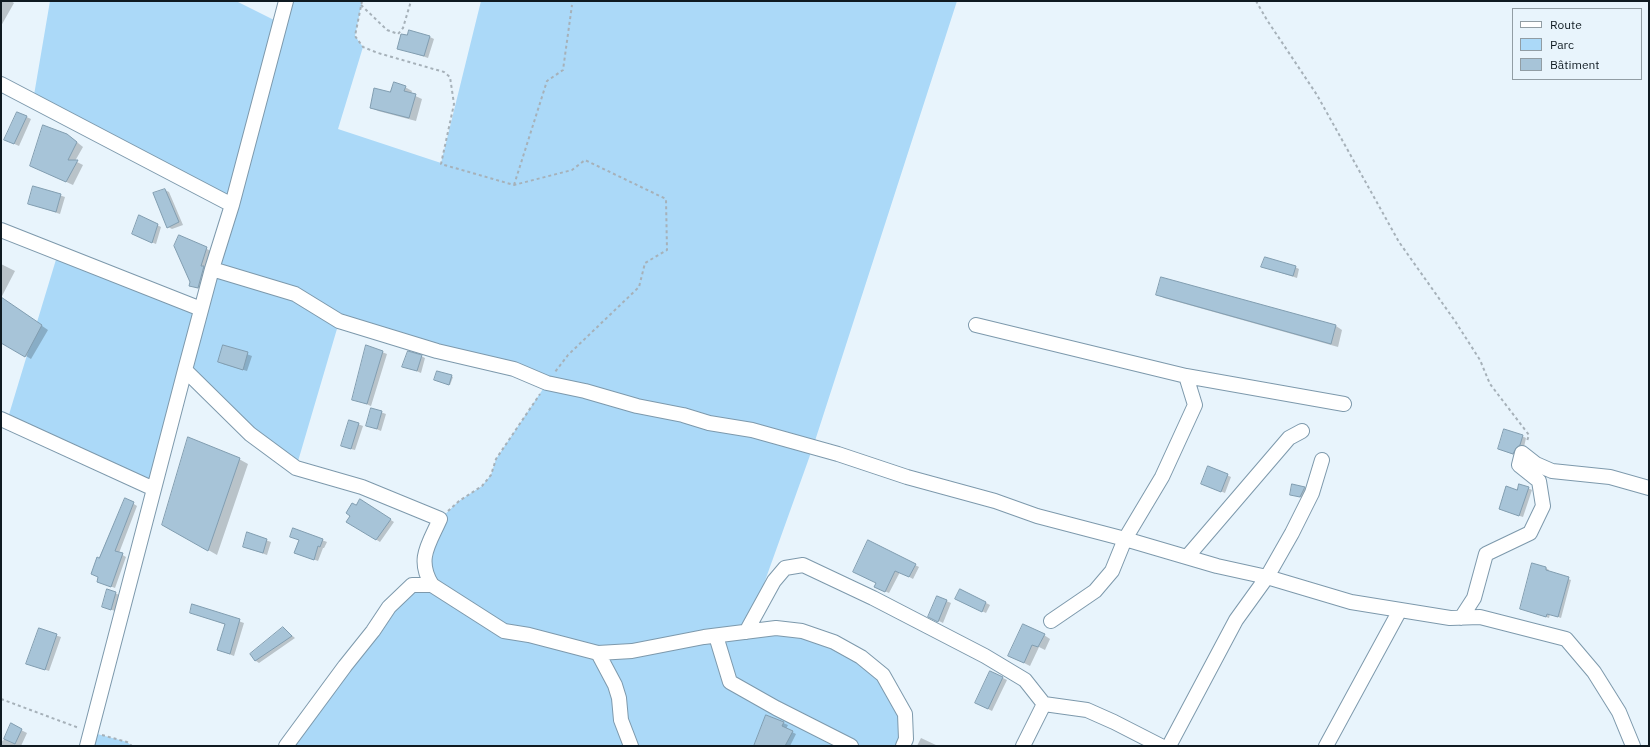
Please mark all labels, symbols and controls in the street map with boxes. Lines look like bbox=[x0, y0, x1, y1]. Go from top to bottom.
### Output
legend bbox=[1512, 8, 1642, 80]
text: Route bbox=[1550, 17, 1582, 32]
text: Parc bbox=[1550, 37, 1574, 52]
text: Bâtiment bbox=[1550, 57, 1600, 72]

